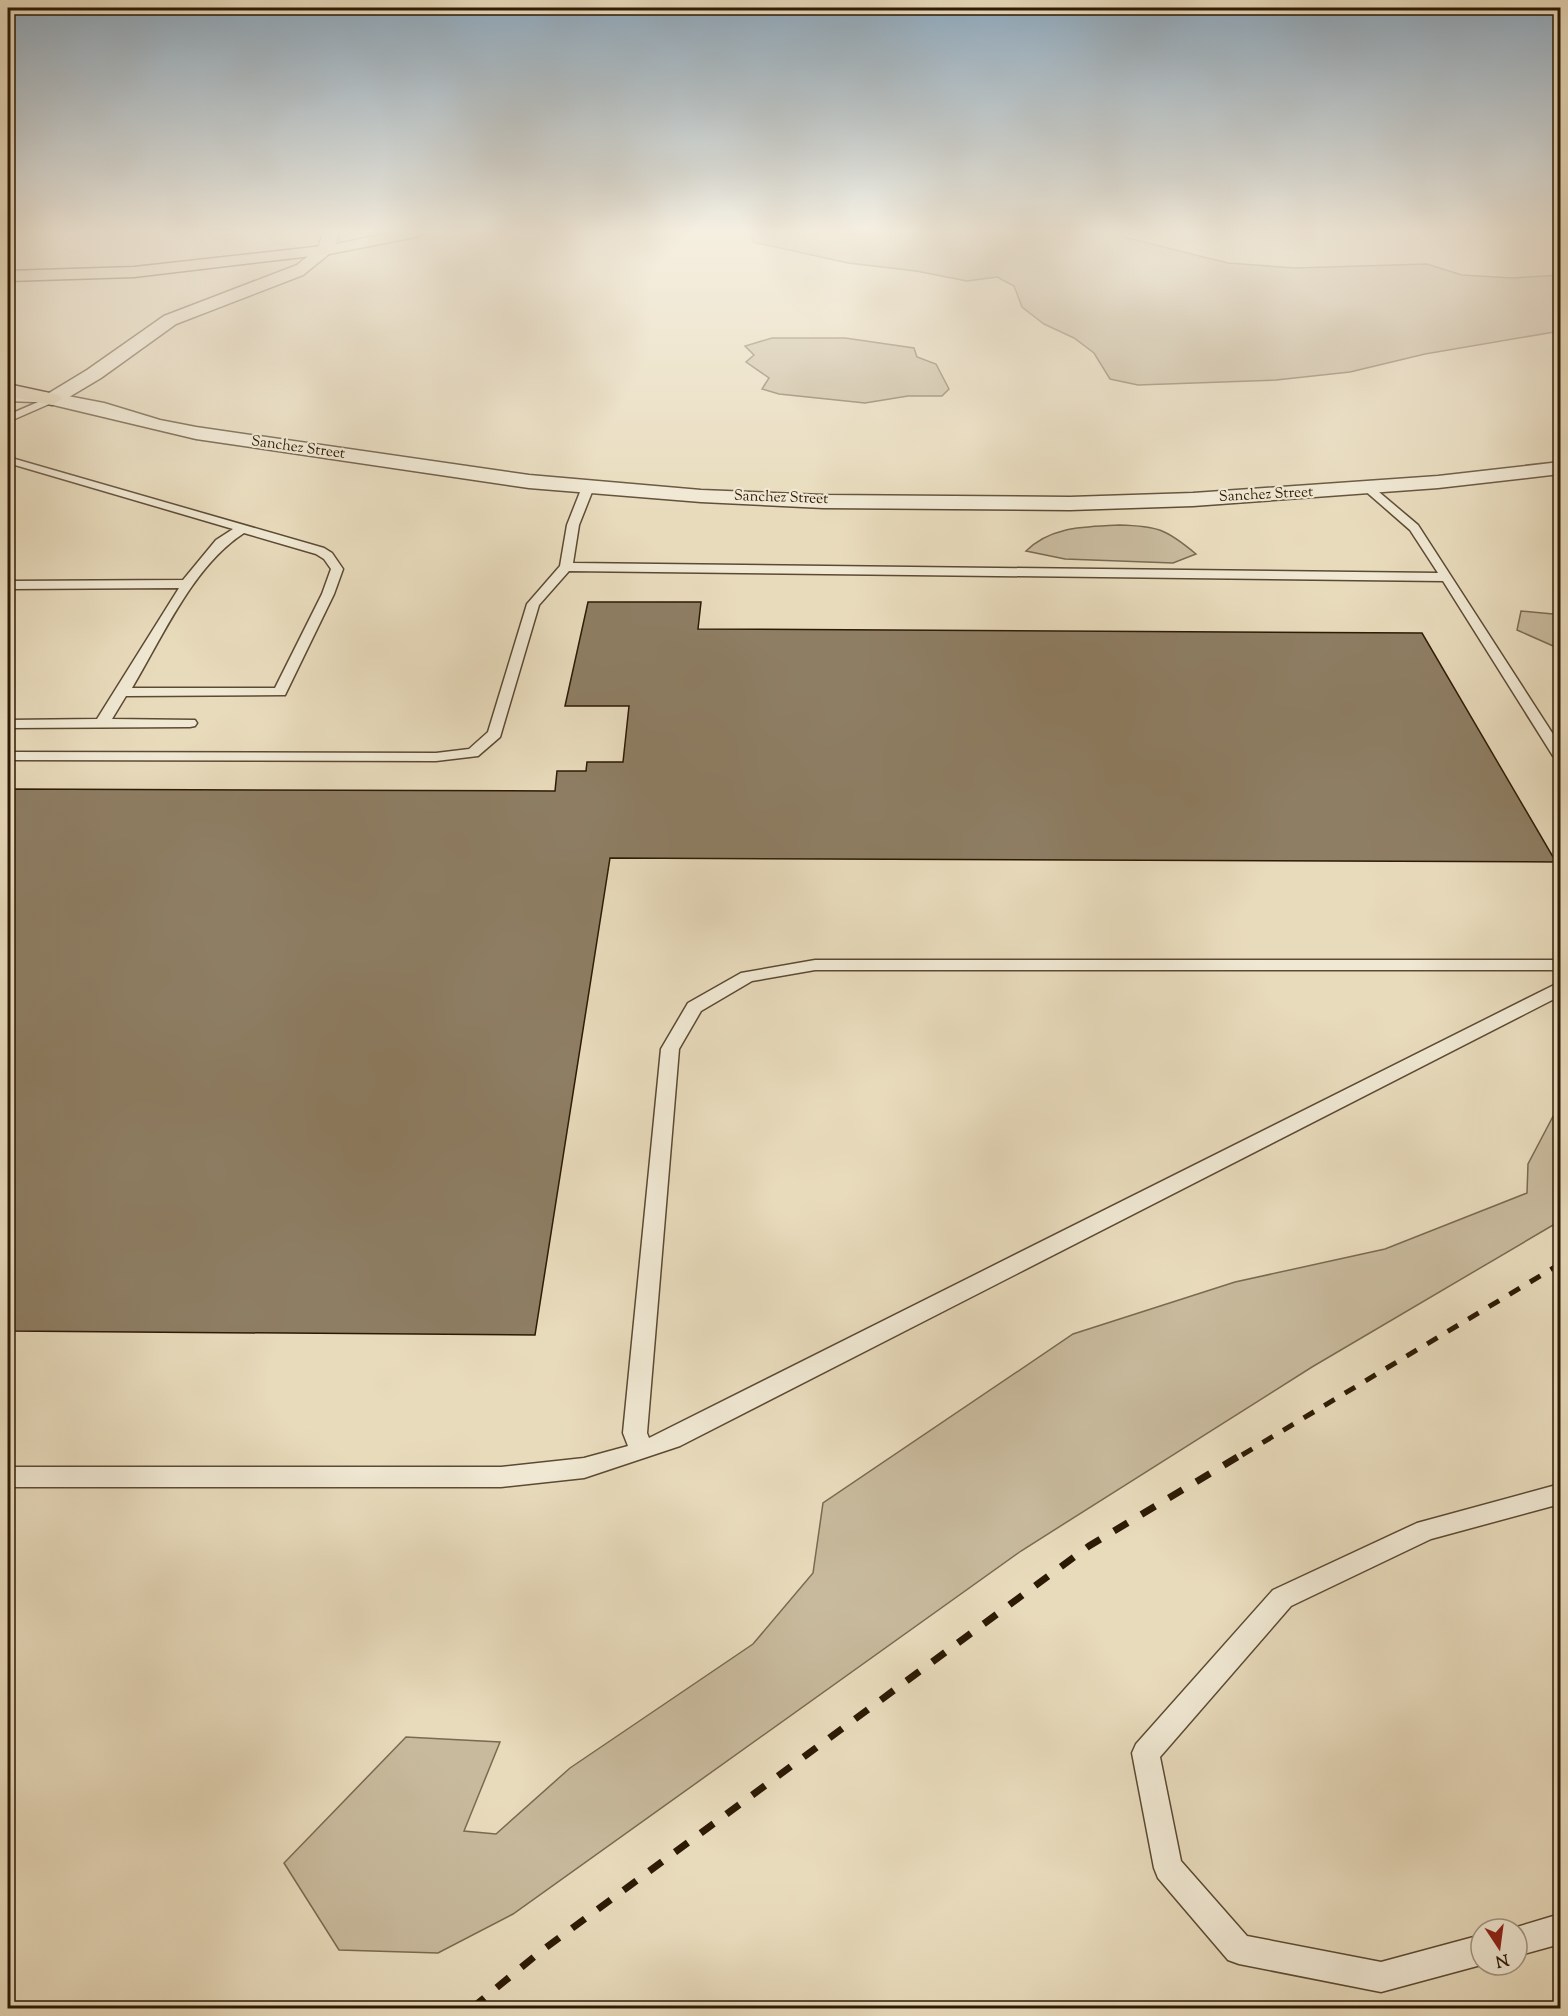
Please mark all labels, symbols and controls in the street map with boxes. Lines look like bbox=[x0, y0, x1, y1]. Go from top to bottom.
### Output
street label: Sanchez Street bbox=[250, 431, 346, 465]
street label: Sanchez Street bbox=[1218, 482, 1314, 508]
street label: Sanchez Street bbox=[733, 486, 829, 510]
north arrow bbox=[1469, 1917, 1529, 1977]
text: N bbox=[1493, 1947, 1511, 1972]

